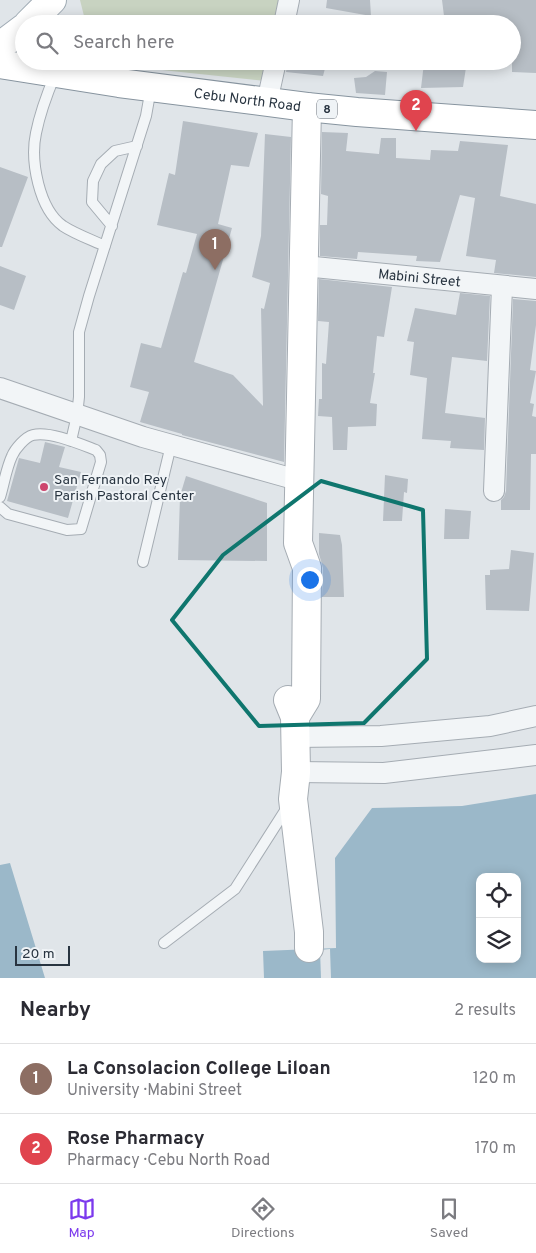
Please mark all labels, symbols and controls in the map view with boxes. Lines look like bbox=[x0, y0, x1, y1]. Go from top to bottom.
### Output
search box bbox=[15, 15, 521, 70]
icon: search bbox=[33, 29, 61, 57]
text: Search here bbox=[73, 31, 175, 55]
street label: Cebu North Road bbox=[193, 86, 302, 116]
pin: 2 bbox=[400, 90, 432, 131]
road number: 8 bbox=[317, 100, 337, 118]
pin: 1 bbox=[199, 229, 231, 270]
street label: Mabini Street bbox=[377, 266, 461, 291]
place label: San Fernando Rey Parish Pastoral Center bbox=[54, 472, 195, 505]
marker: San Fernando Rey Parish Pastoral Center bbox=[38, 481, 50, 493]
your location bbox=[297, 567, 323, 593]
map controls bbox=[476, 873, 521, 963]
button: locate bbox=[476, 873, 521, 918]
button: layers bbox=[476, 918, 521, 963]
scale bar bbox=[15, 943, 70, 966]
text: 20 m bbox=[22, 946, 55, 963]
text: Nearby bbox=[20, 997, 91, 1024]
text: 2 results bbox=[454, 1001, 516, 1021]
text: La Consolacion College Liloan bbox=[67, 1057, 331, 1081]
text: 1 bbox=[33, 1069, 39, 1089]
text: 120 m bbox=[473, 1069, 516, 1089]
text: University · Mabini Street bbox=[67, 1081, 242, 1101]
text: Rose Pharmacy bbox=[67, 1127, 205, 1151]
text: 2 bbox=[31, 1139, 41, 1159]
text: 170 m bbox=[475, 1139, 516, 1159]
text: Pharmacy · Cebu North Road bbox=[67, 1151, 270, 1171]
tab: Map bbox=[68, 1195, 96, 1242]
tab: Directions bbox=[231, 1195, 295, 1242]
tab: Saved bbox=[430, 1195, 468, 1242]

